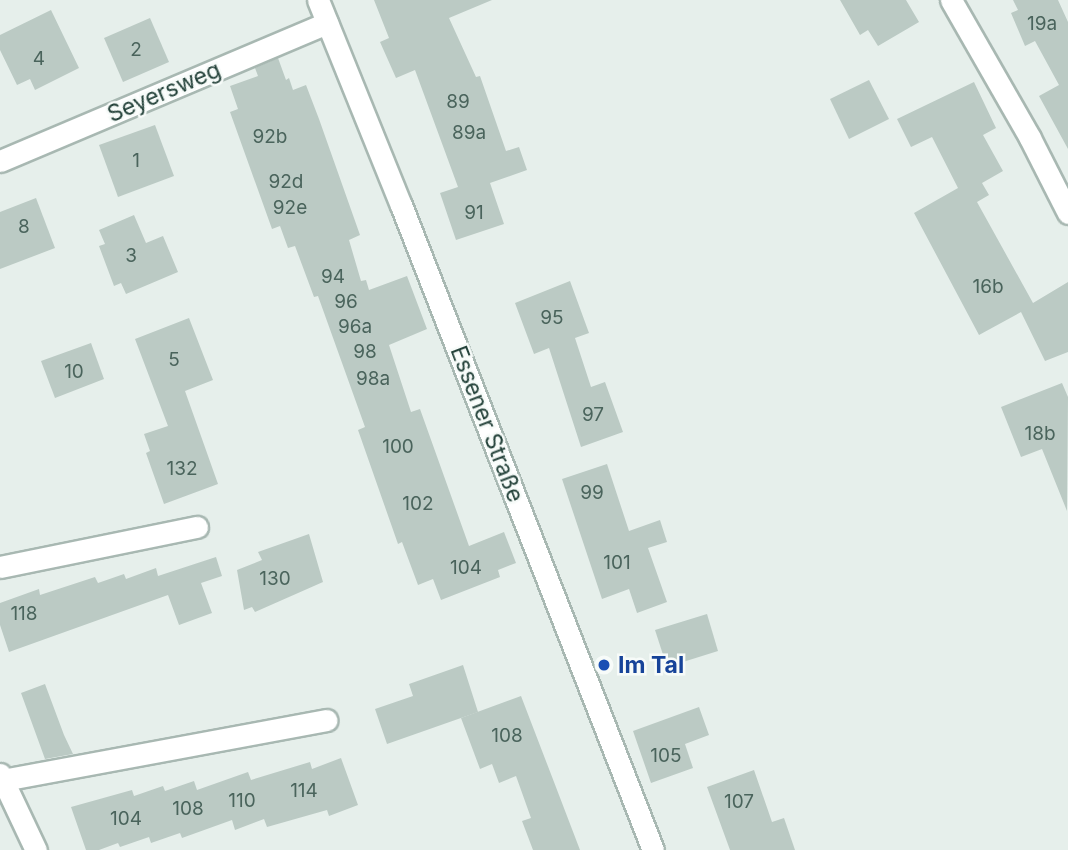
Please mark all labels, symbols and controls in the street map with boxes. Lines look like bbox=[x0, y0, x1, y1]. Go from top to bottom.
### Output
house number: 19a bbox=[1027, 13, 1057, 35]
house number: 2 bbox=[130, 39, 142, 61]
house number: 4 bbox=[33, 48, 45, 70]
street label: Seyersweg bbox=[103, 56, 225, 128]
house number: 89 bbox=[446, 91, 470, 113]
house number: 89a bbox=[452, 122, 486, 144]
house number: 92b bbox=[252, 126, 288, 148]
house number: 1 bbox=[132, 150, 140, 172]
house number: 92d bbox=[268, 171, 304, 193]
house number: 92e bbox=[273, 197, 307, 219]
house number: 91 bbox=[464, 202, 484, 224]
house number: 8 bbox=[18, 216, 30, 238]
house number: 3 bbox=[125, 245, 137, 267]
house number: 94 bbox=[321, 266, 345, 288]
house number: 16b bbox=[972, 276, 1004, 298]
house number: 96 bbox=[334, 291, 358, 313]
house number: 95 bbox=[540, 307, 564, 329]
house number: 96a bbox=[338, 316, 372, 338]
house number: 98 bbox=[353, 341, 377, 363]
street label: Essener Straße bbox=[445, 342, 529, 506]
house number: 5 bbox=[168, 349, 180, 371]
house number: 10 bbox=[64, 361, 84, 383]
house number: 98a bbox=[356, 368, 390, 390]
house number: 97 bbox=[582, 404, 604, 426]
house number: 18b bbox=[1024, 423, 1056, 445]
house number: 100 bbox=[382, 436, 414, 458]
house number: 132 bbox=[166, 458, 198, 480]
house number: 99 bbox=[580, 482, 604, 504]
house number: 102 bbox=[402, 493, 434, 515]
house number: 101 bbox=[603, 552, 631, 574]
house number: 104 bbox=[450, 557, 482, 579]
house number: 130 bbox=[259, 568, 291, 590]
house number: 118 bbox=[10, 603, 38, 625]
place label: Im Tal bbox=[618, 651, 684, 679]
marker: Im Tal bbox=[596, 657, 612, 673]
house number: 108 bbox=[491, 725, 523, 747]
house number: 105 bbox=[650, 745, 682, 767]
house number: 114 bbox=[290, 780, 318, 802]
house number: 110 bbox=[228, 790, 256, 812]
house number: 107 bbox=[724, 791, 754, 813]
house number: 108 bbox=[172, 798, 204, 820]
house number: 104 bbox=[110, 808, 142, 830]

